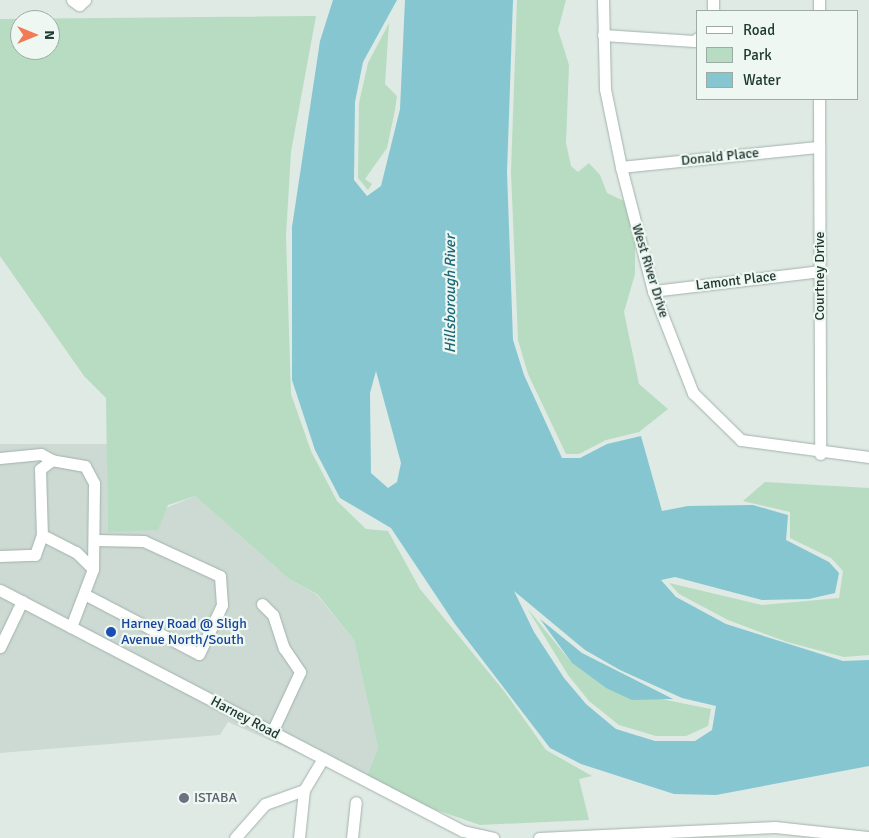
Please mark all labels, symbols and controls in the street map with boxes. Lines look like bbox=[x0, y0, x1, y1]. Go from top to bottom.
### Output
north arrow bbox=[10, 10, 60, 60]
legend bbox=[696, 10, 859, 100]
text: Road bbox=[743, 21, 775, 39]
text: N bbox=[41, 30, 58, 40]
text: Park bbox=[743, 46, 772, 64]
text: Water bbox=[743, 71, 781, 89]
street label: Donald Place bbox=[680, 145, 760, 169]
street label: West River Drive bbox=[628, 222, 672, 320]
street label: Courtney Drive bbox=[812, 231, 828, 321]
water label: Hillsborough River bbox=[442, 235, 460, 353]
street label: Lamont Place bbox=[695, 268, 777, 294]
place label: Harney Road @ Sligh Avenue North/South bbox=[121, 616, 247, 648]
marker: Harney Road @ Sligh Avenue North/South bbox=[105, 626, 117, 638]
street label: Harney Road bbox=[208, 693, 282, 743]
place label: ISTABA bbox=[194, 790, 237, 806]
marker: ISTABA bbox=[178, 792, 190, 804]

